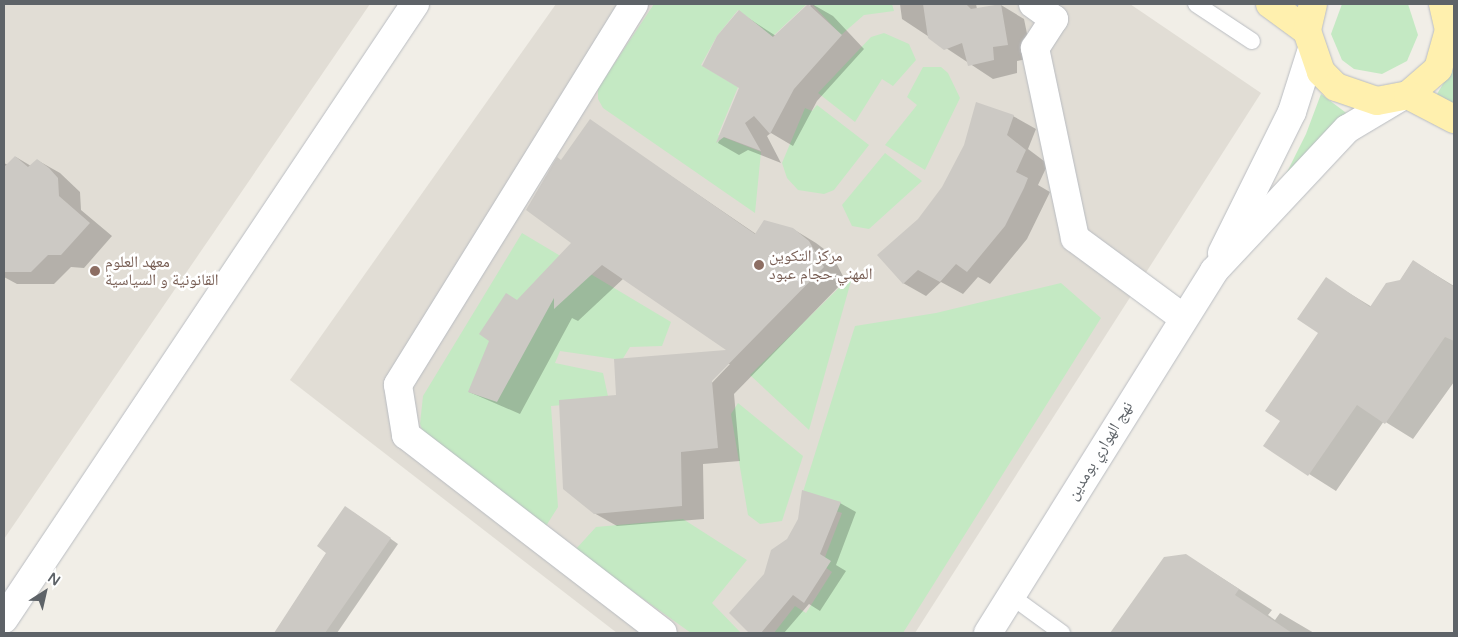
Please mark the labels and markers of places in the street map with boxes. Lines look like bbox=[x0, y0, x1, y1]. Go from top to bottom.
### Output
place label: مركز التكوين المهني حجام عبود bbox=[769, 246, 872, 284]
place label: معهد العلوم القانونية و السياسية bbox=[105, 252, 219, 290]
marker: مركز التكوين المهني حجام عبود bbox=[753, 259, 765, 271]
marker: معهد العلوم القانونية و السياسية bbox=[89, 265, 101, 277]

